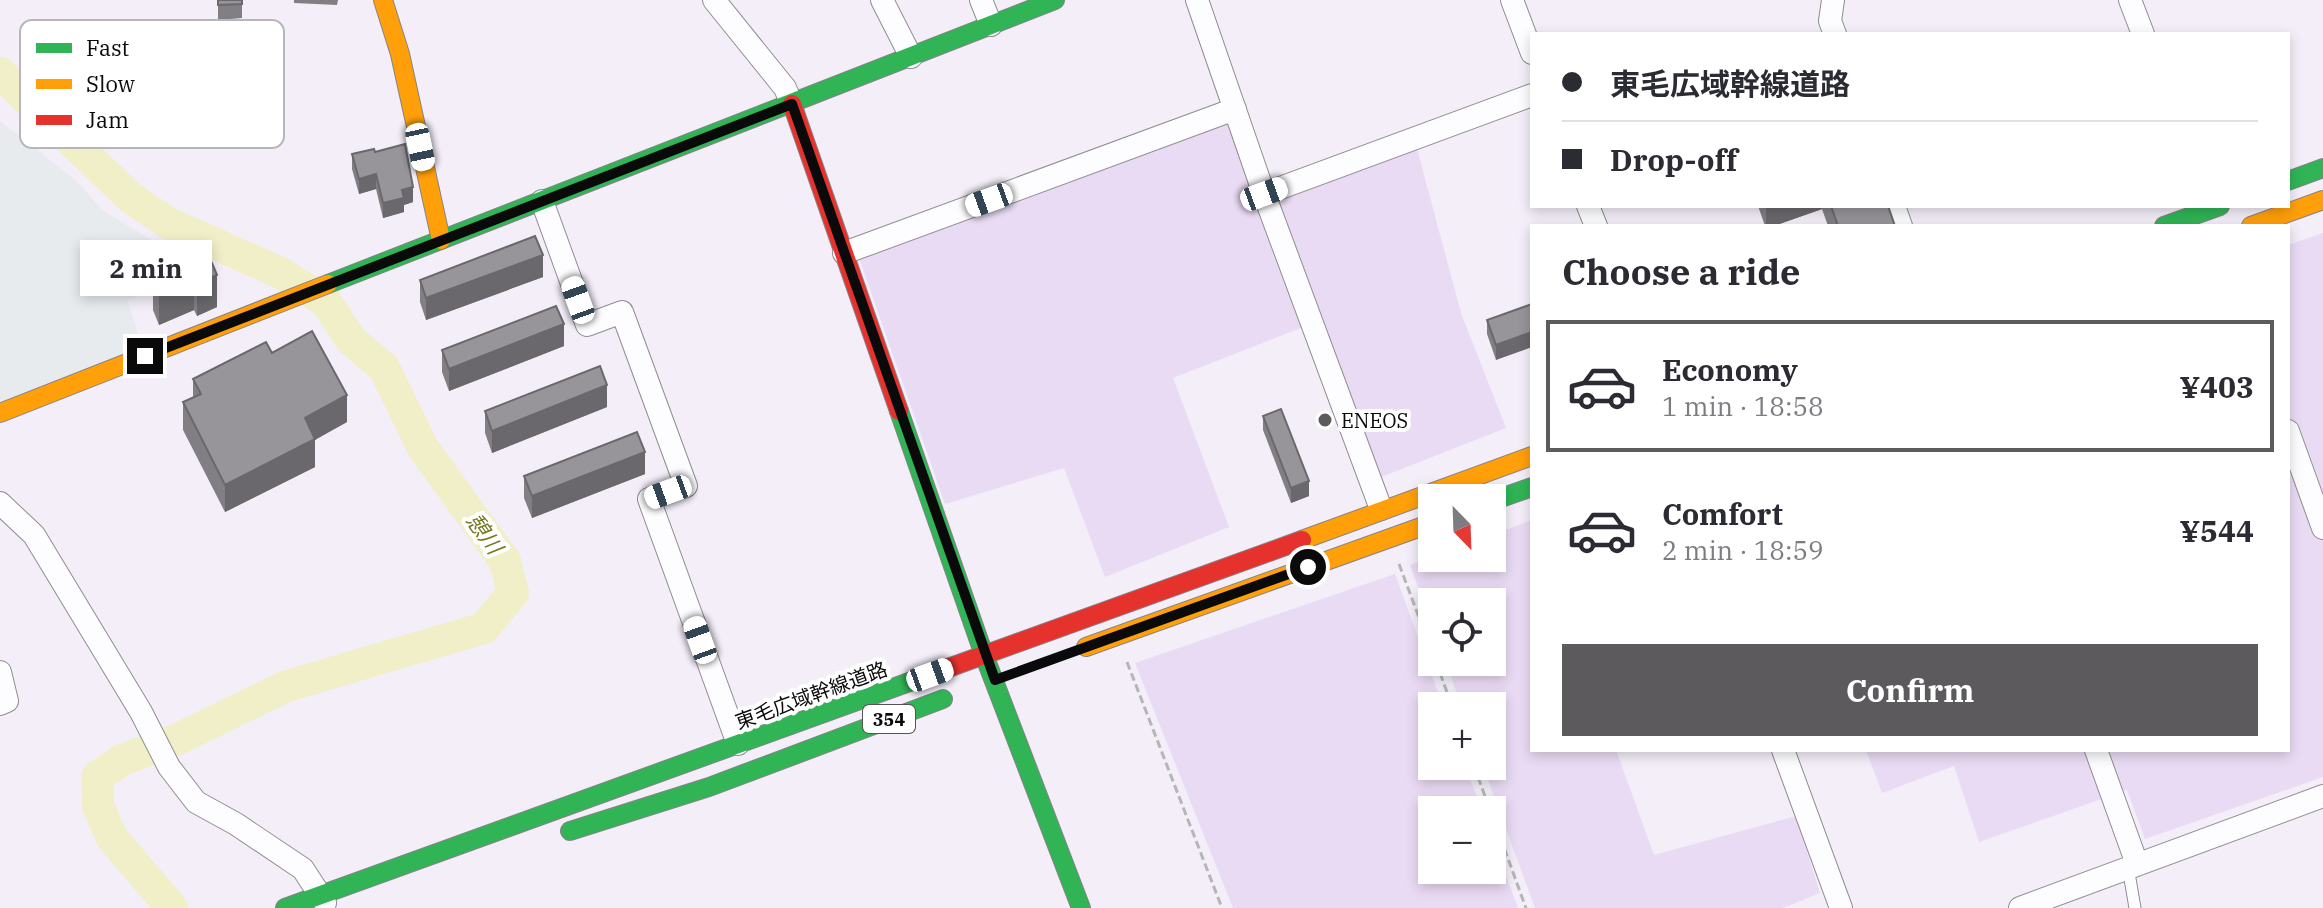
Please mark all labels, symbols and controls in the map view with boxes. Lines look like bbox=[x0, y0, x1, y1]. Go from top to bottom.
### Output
legend bbox=[20, 20, 284, 148]
text: Fast bbox=[86, 33, 129, 62]
text: 東毛広域幹線道路 bbox=[1610, 64, 1850, 103]
text: Slow bbox=[86, 69, 135, 98]
text: Jam bbox=[86, 105, 129, 134]
car bbox=[403, 121, 437, 173]
text: Drop-off bbox=[1610, 140, 1738, 179]
car bbox=[1237, 175, 1291, 213]
car bbox=[962, 181, 1016, 219]
callout: 2 min bbox=[79, 240, 211, 296]
text: Choose a ride bbox=[1562, 248, 1801, 295]
text: 2 min bbox=[110, 251, 182, 285]
car bbox=[559, 273, 597, 327]
route end bbox=[127, 338, 163, 374]
icon: car bbox=[1566, 350, 1638, 422]
text: Economy bbox=[1662, 350, 1798, 389]
text: ¥403 bbox=[2180, 367, 2254, 406]
text: 1 min · 18:58 bbox=[1662, 389, 1824, 423]
place label: ENEOS bbox=[1341, 407, 1408, 434]
marker: ENEOS bbox=[1316, 411, 1334, 429]
car bbox=[641, 473, 695, 511]
north arrow bbox=[1418, 484, 1506, 572]
map controls bbox=[1418, 484, 1506, 884]
icon: car bbox=[1566, 494, 1638, 566]
text: Comfort bbox=[1662, 494, 1783, 533]
water label: 憩川 bbox=[460, 507, 511, 561]
text: ¥544 bbox=[2180, 511, 2254, 550]
text: 2 min · 18:59 bbox=[1662, 533, 1824, 567]
route start bbox=[1290, 549, 1326, 585]
button: locate bbox=[1418, 588, 1506, 676]
car bbox=[681, 613, 719, 667]
button: Confirm bbox=[1562, 644, 2258, 736]
street label: 東毛広域幹線道路 bbox=[731, 655, 891, 735]
car bbox=[903, 656, 957, 694]
button: + bbox=[1418, 692, 1506, 780]
road number: 354 bbox=[863, 705, 915, 733]
button: − bbox=[1418, 796, 1506, 884]

